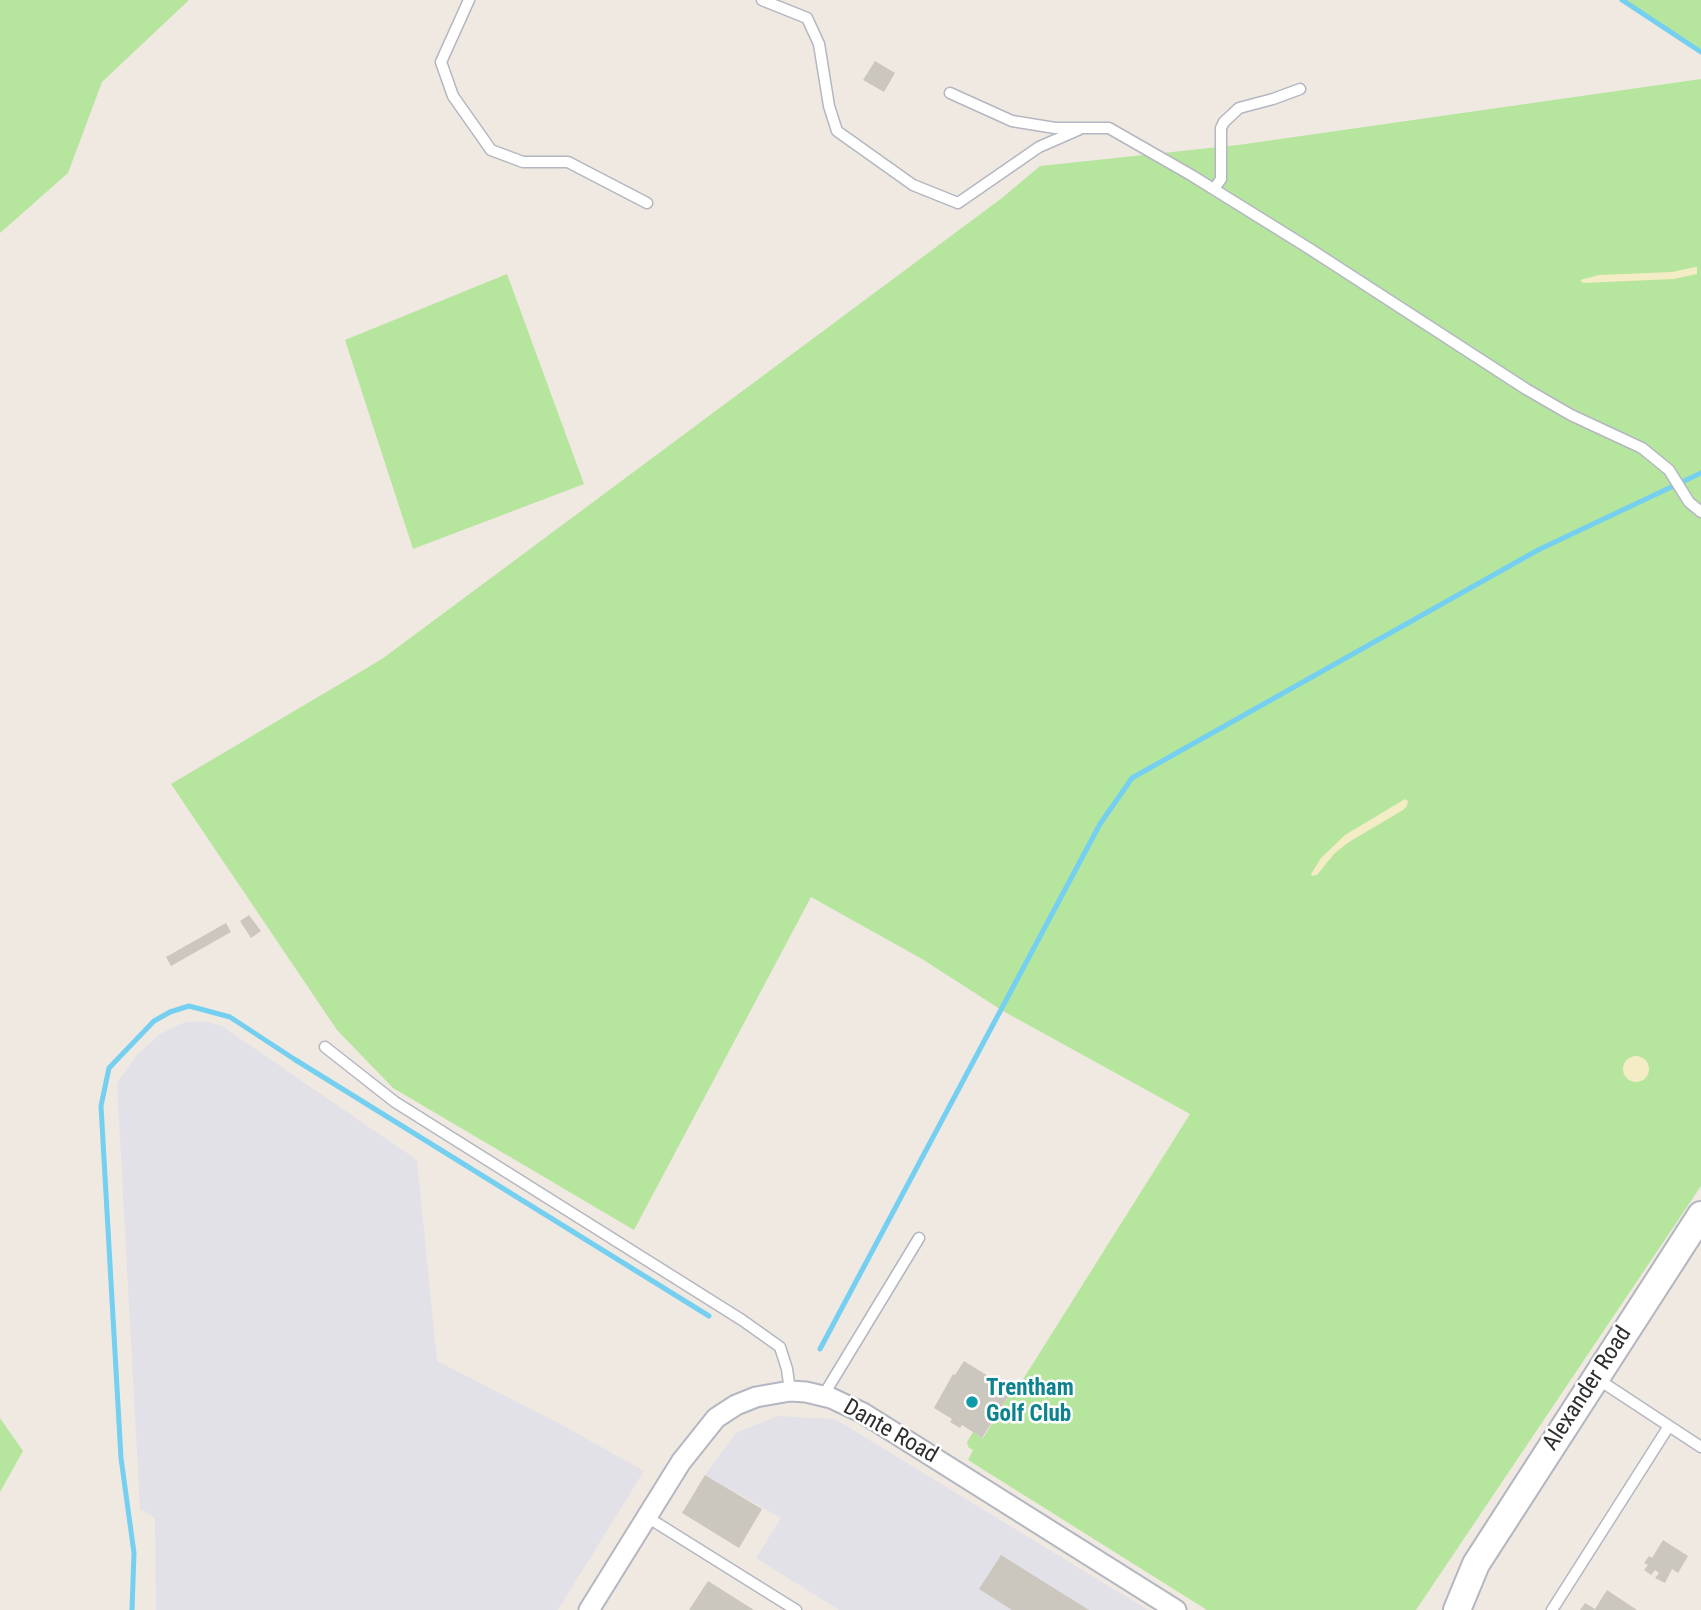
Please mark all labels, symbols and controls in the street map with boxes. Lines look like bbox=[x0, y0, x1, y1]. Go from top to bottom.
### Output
street label: Alexander Road bbox=[1538, 1322, 1638, 1456]
place label: Trentham Golf Club bbox=[986, 1375, 1074, 1429]
street label: Dante Road bbox=[838, 1394, 942, 1470]
marker: Trentham Golf Club bbox=[964, 1394, 980, 1410]

